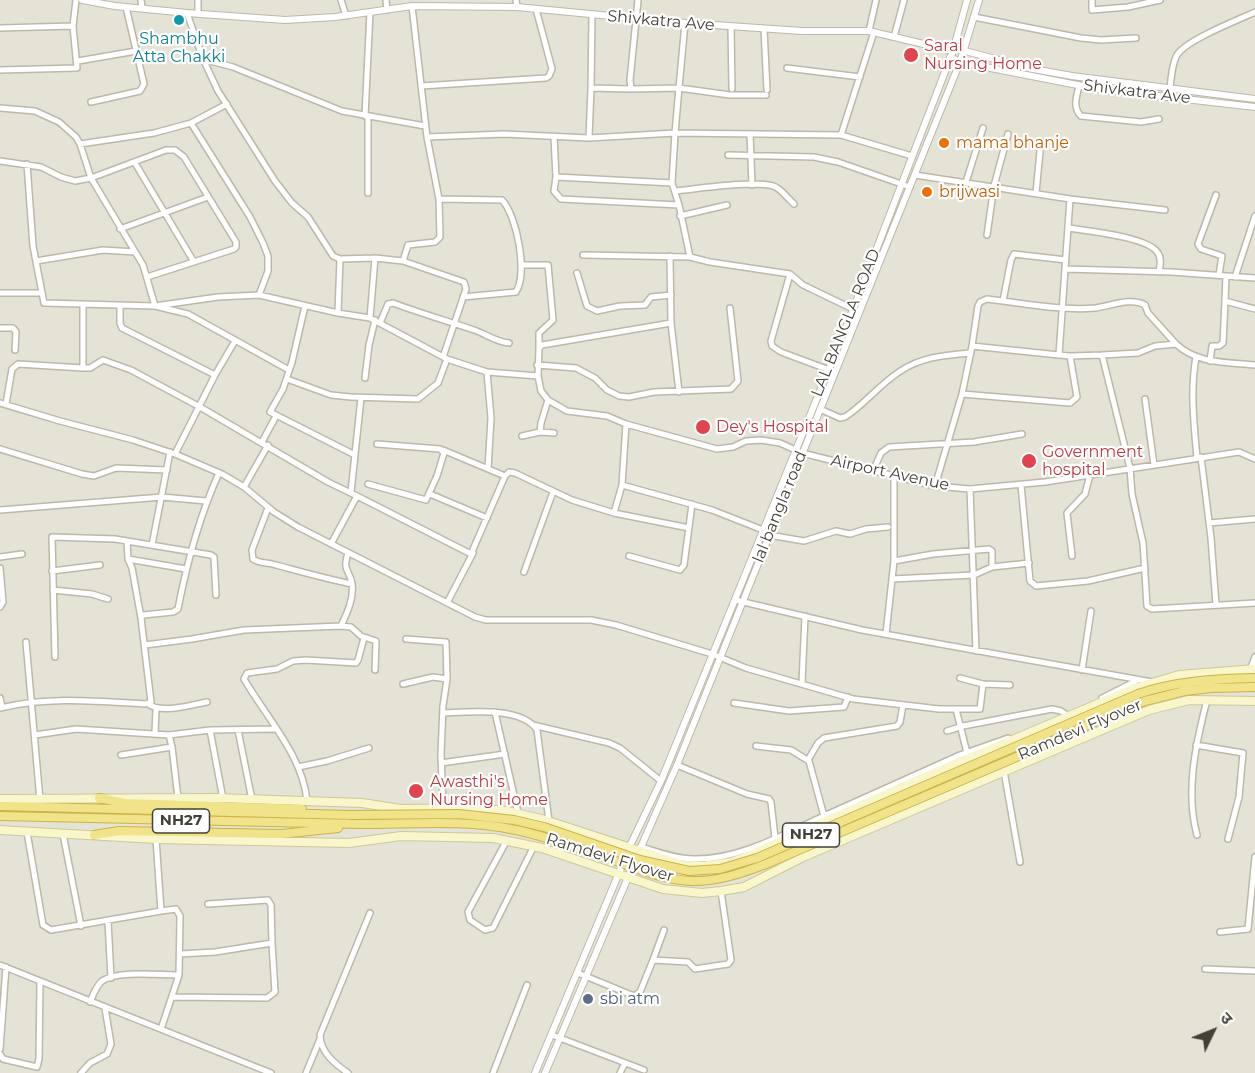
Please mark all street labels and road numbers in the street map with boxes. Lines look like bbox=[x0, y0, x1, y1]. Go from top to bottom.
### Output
street label: Shivkatra Ave bbox=[607, 7, 715, 35]
street label: Shivkatra Ave bbox=[1082, 76, 1192, 108]
street label: LAL BANGLA ROAD bbox=[808, 246, 884, 400]
street label: lal bangla road bbox=[749, 448, 811, 566]
street label: Airport Avenue bbox=[829, 451, 951, 495]
street label: Ramdevi Flyover bbox=[1015, 695, 1145, 765]
road number: NH27 bbox=[152, 809, 210, 833]
road number: NH27 bbox=[782, 823, 840, 847]
street label: Ramdevi Flyover bbox=[544, 829, 676, 887]

